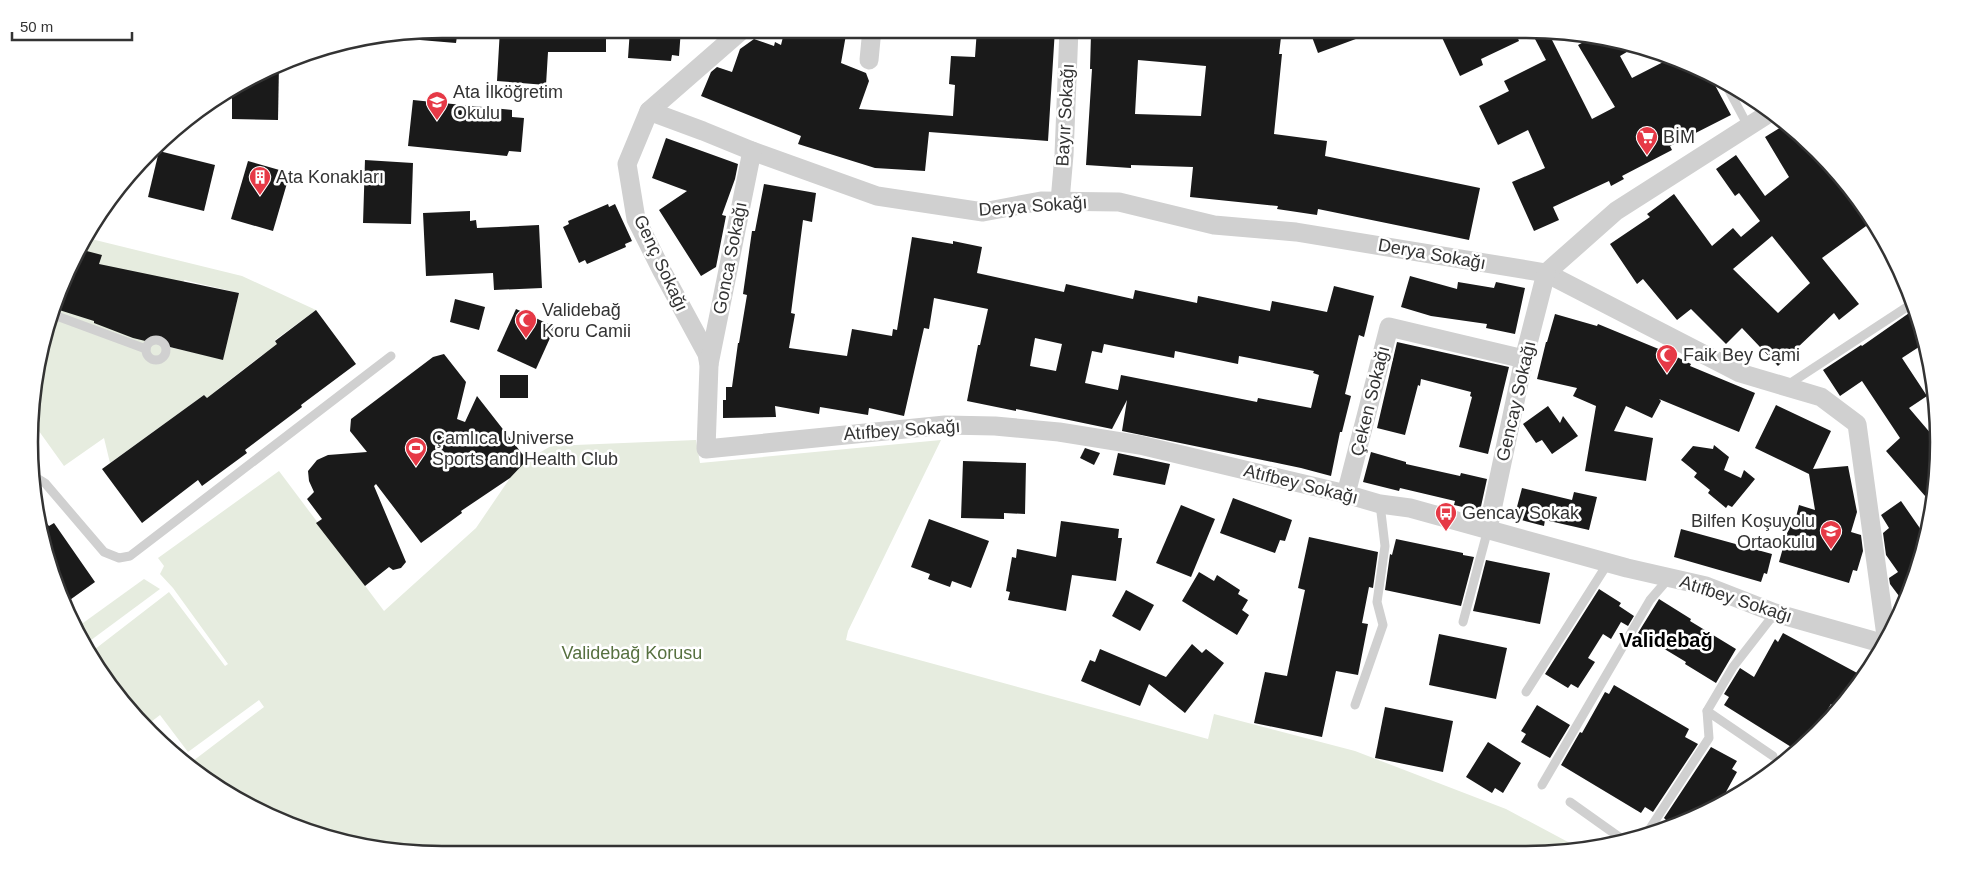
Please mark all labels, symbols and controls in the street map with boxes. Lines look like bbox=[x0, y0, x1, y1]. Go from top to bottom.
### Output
scale bar bbox=[12, 10, 132, 42]
text: 50 m bbox=[20, 18, 53, 35]
street label: Bayır Sokağı bbox=[1052, 63, 1078, 167]
place label: Ata İlköğretim Okulu bbox=[453, 82, 563, 123]
school or university icon: Ata İlköğretim Okulu bbox=[425, 90, 449, 121]
supermarket icon: BİM bbox=[1635, 125, 1659, 156]
place label: BİM bbox=[1663, 127, 1695, 147]
building icon: Ata Konakları bbox=[248, 165, 272, 196]
place label: Ata Konakları bbox=[276, 167, 384, 187]
street label: Derya Sokağı bbox=[978, 192, 1088, 220]
street label: Gonca Sokağı bbox=[709, 200, 751, 316]
street label: Genç Sokağı bbox=[630, 212, 692, 314]
street label: Derya Sokağı bbox=[1377, 235, 1487, 273]
place label: Validebağ Koru Camii bbox=[542, 300, 631, 341]
mosque icon: Validebağ Koru Camii bbox=[514, 308, 538, 339]
street label: Gencay Sokağı bbox=[1492, 339, 1540, 463]
mosque icon: Faik Bey Cami bbox=[1655, 343, 1679, 374]
street label: Çeken Sokağı bbox=[1347, 344, 1393, 458]
place label: Faik Bey Cami bbox=[1683, 345, 1800, 365]
street label: Atıfbey Sokağı bbox=[843, 416, 961, 444]
place label: Çamlıca Universe Sports and Health Club bbox=[432, 428, 618, 469]
sports icon: Çamlıca Universe Sports and Health Club bbox=[404, 436, 428, 467]
street label: Atıfbey Sokağı bbox=[1242, 460, 1360, 508]
bus stop icon: Gencay Sokak bbox=[1434, 501, 1458, 532]
place label: Gencay Sokak bbox=[1462, 503, 1580, 523]
place label: Bilfen Koşuyolu Ortaokulu bbox=[1691, 511, 1815, 552]
school or university icon: Bilfen Koşuyolu Ortaokulu bbox=[1819, 519, 1843, 550]
street label: Atıfbey Sokağı bbox=[1677, 571, 1795, 627]
district label: Validebağ bbox=[1619, 629, 1713, 651]
park label: Validebağ Korusu bbox=[562, 643, 702, 663]

